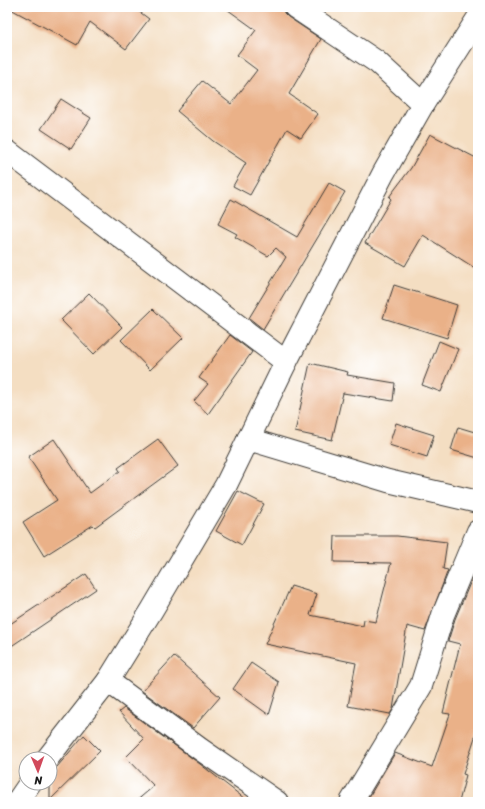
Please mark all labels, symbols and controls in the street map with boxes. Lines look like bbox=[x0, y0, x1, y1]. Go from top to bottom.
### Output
north arrow bbox=[18, 751, 58, 791]
text: N bbox=[34, 771, 43, 790]

